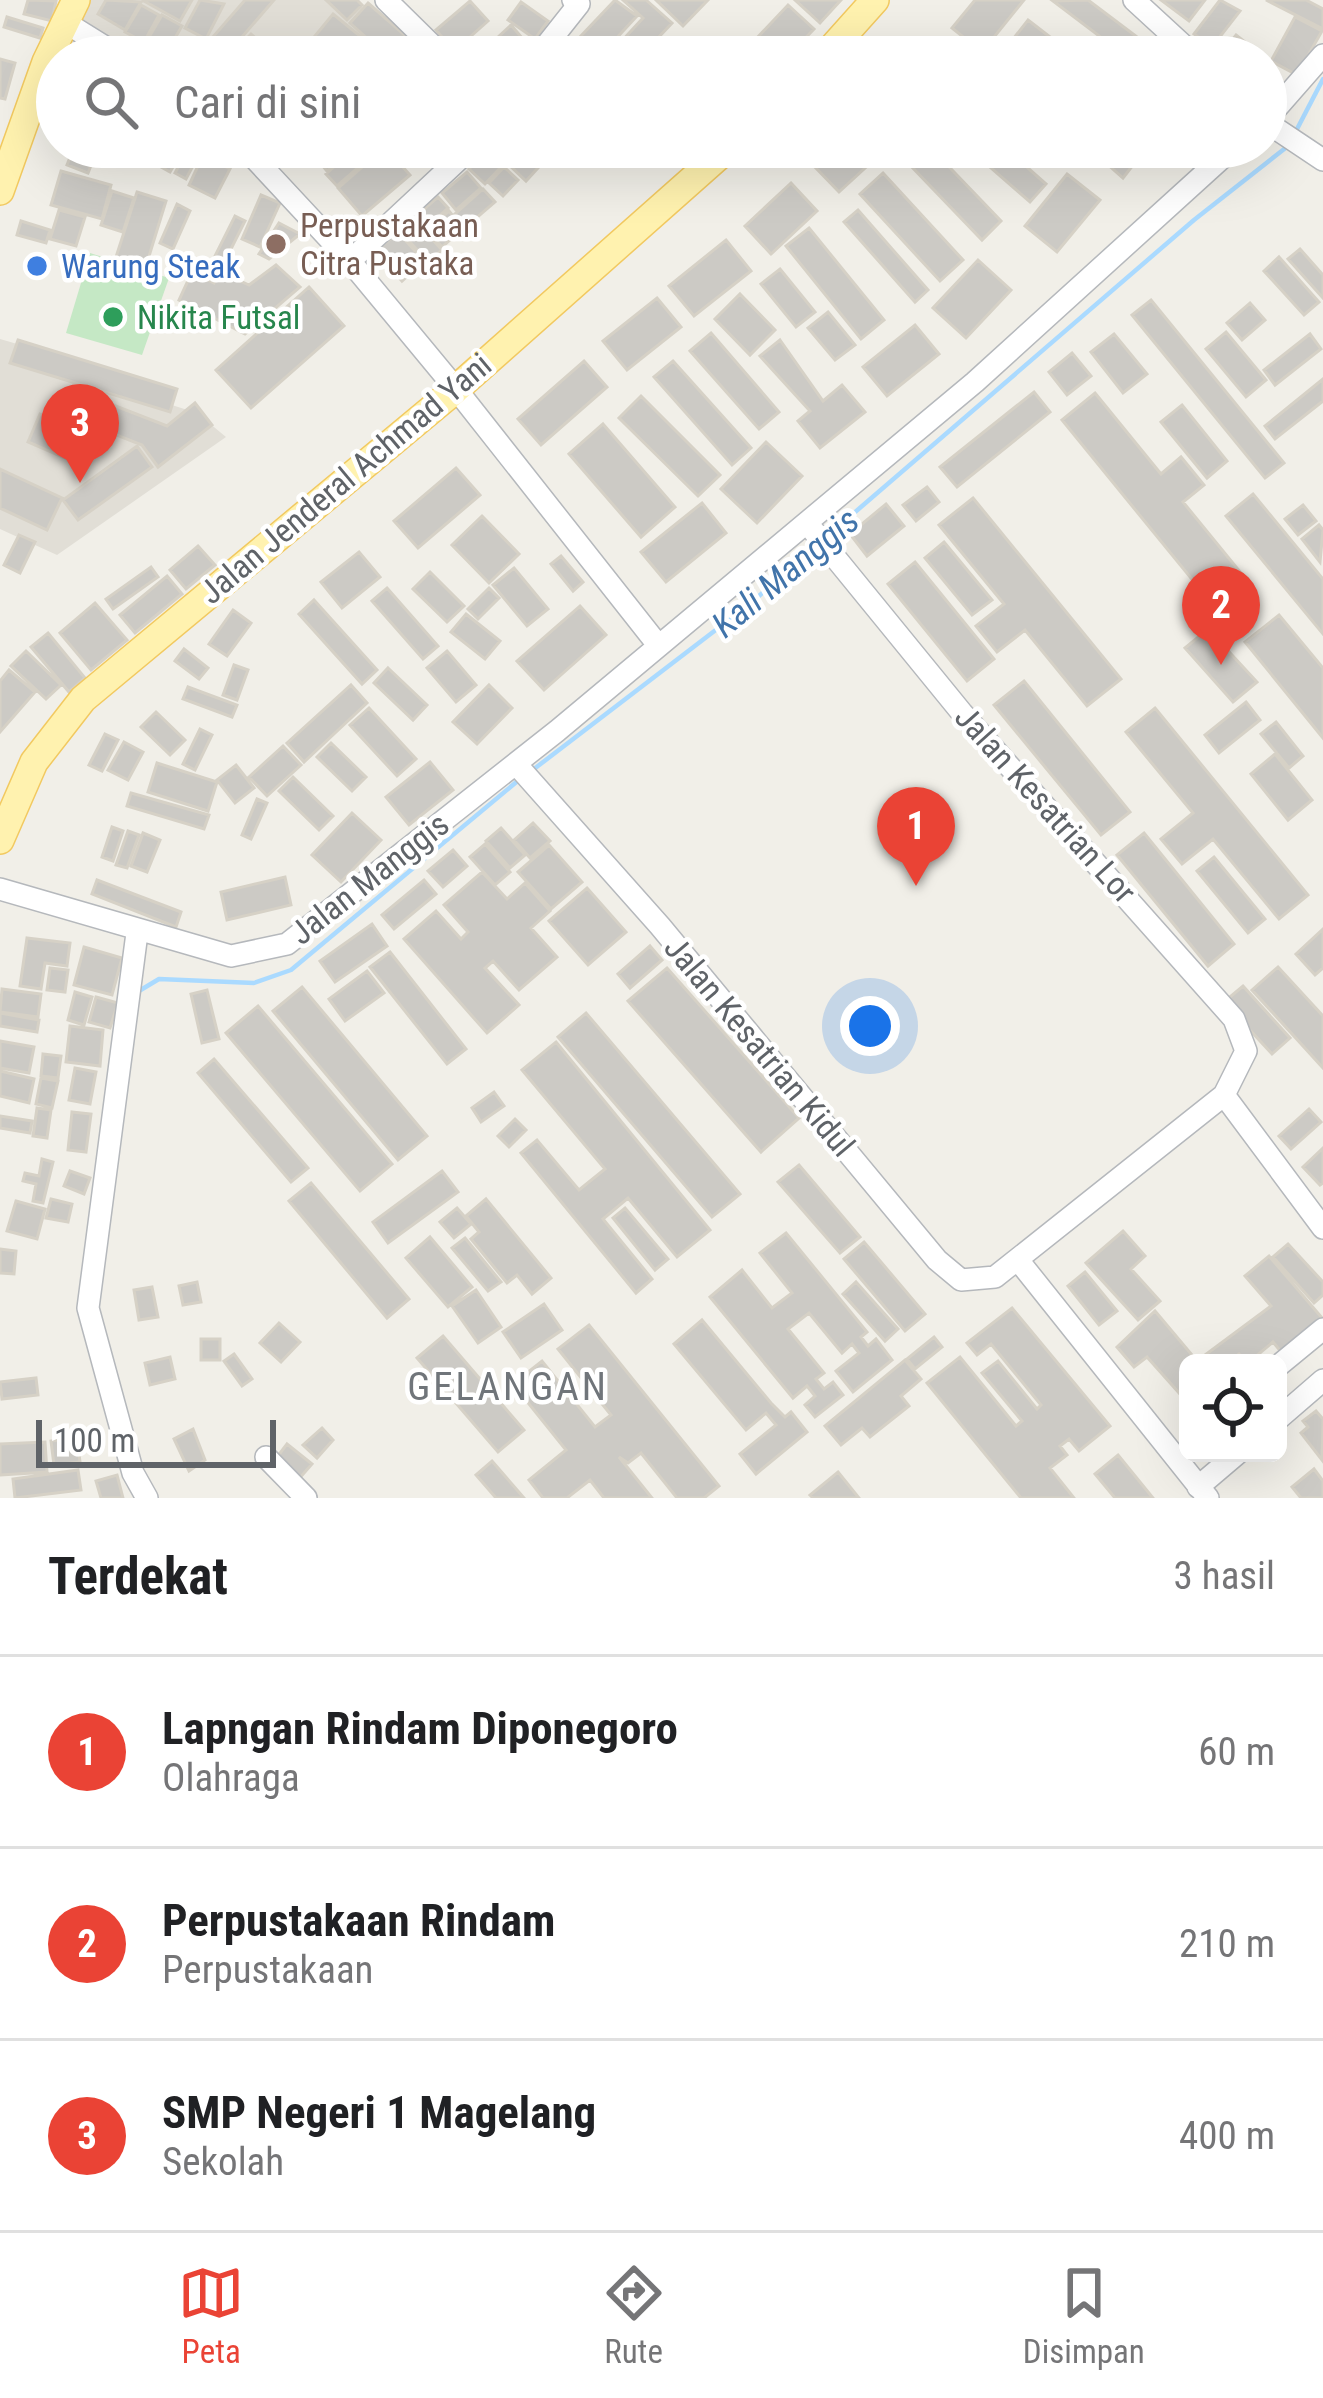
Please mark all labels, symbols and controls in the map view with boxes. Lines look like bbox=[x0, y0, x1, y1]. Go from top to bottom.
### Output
search box bbox=[36, 36, 1287, 168]
icon: search bbox=[78, 69, 144, 135]
text: Cari di sini bbox=[174, 76, 361, 129]
place label: Perpustakaan Citra Pustaka bbox=[300, 206, 479, 283]
marker: Perpustakaan Citra Pustaka bbox=[263, 231, 289, 257]
place label: Warung Steak bbox=[61, 247, 240, 286]
marker: Warung Steak bbox=[24, 253, 50, 279]
place label: Nikita Futsal bbox=[137, 298, 300, 337]
marker: Nikita Futsal bbox=[100, 304, 126, 330]
street label: Jalan Jenderal Achmad Yani bbox=[192, 345, 499, 612]
pin: 3 bbox=[41, 384, 119, 483]
water label: Kali Manggis bbox=[704, 499, 867, 646]
pin: 2 bbox=[1182, 566, 1260, 665]
street label: Jalan Kesatrian Lor bbox=[947, 698, 1144, 911]
pin: 1 bbox=[877, 787, 955, 886]
street label: Jalan Manggis bbox=[282, 804, 456, 952]
street label: Jalan Kesatrian Kidul bbox=[656, 929, 863, 1164]
your location bbox=[840, 996, 900, 1056]
map controls bbox=[1179, 1354, 1287, 1462]
button: locate bbox=[1179, 1354, 1287, 1462]
district label: GELANGAN bbox=[407, 1364, 609, 1410]
scale bar bbox=[36, 1414, 276, 1467]
text: 100 m bbox=[54, 1421, 135, 1460]
text: Terdekat bbox=[48, 1547, 228, 1606]
text: 3 hasil bbox=[1174, 1553, 1275, 1599]
text: Lapngan Rindam Diponegoro bbox=[162, 1702, 678, 1755]
text: 1 bbox=[77, 1729, 97, 1775]
text: 60 m bbox=[1198, 1729, 1275, 1775]
text: Olahraga bbox=[162, 1755, 300, 1801]
text: Perpustakaan Rindam bbox=[162, 1894, 555, 1947]
text: 2 bbox=[77, 1921, 97, 1967]
text: 210 m bbox=[1179, 1921, 1275, 1967]
text: Perpustakaan bbox=[162, 1947, 373, 1993]
text: SMP Negeri 1 Magelang bbox=[162, 2086, 596, 2139]
text: 3 bbox=[77, 2113, 97, 2159]
text: 400 m bbox=[1179, 2113, 1275, 2159]
text: Sekolah bbox=[162, 2139, 284, 2185]
tab: Peta bbox=[178, 2260, 244, 2371]
tab: Rute bbox=[601, 2260, 667, 2371]
tab: Disimpan bbox=[1023, 2260, 1145, 2371]

